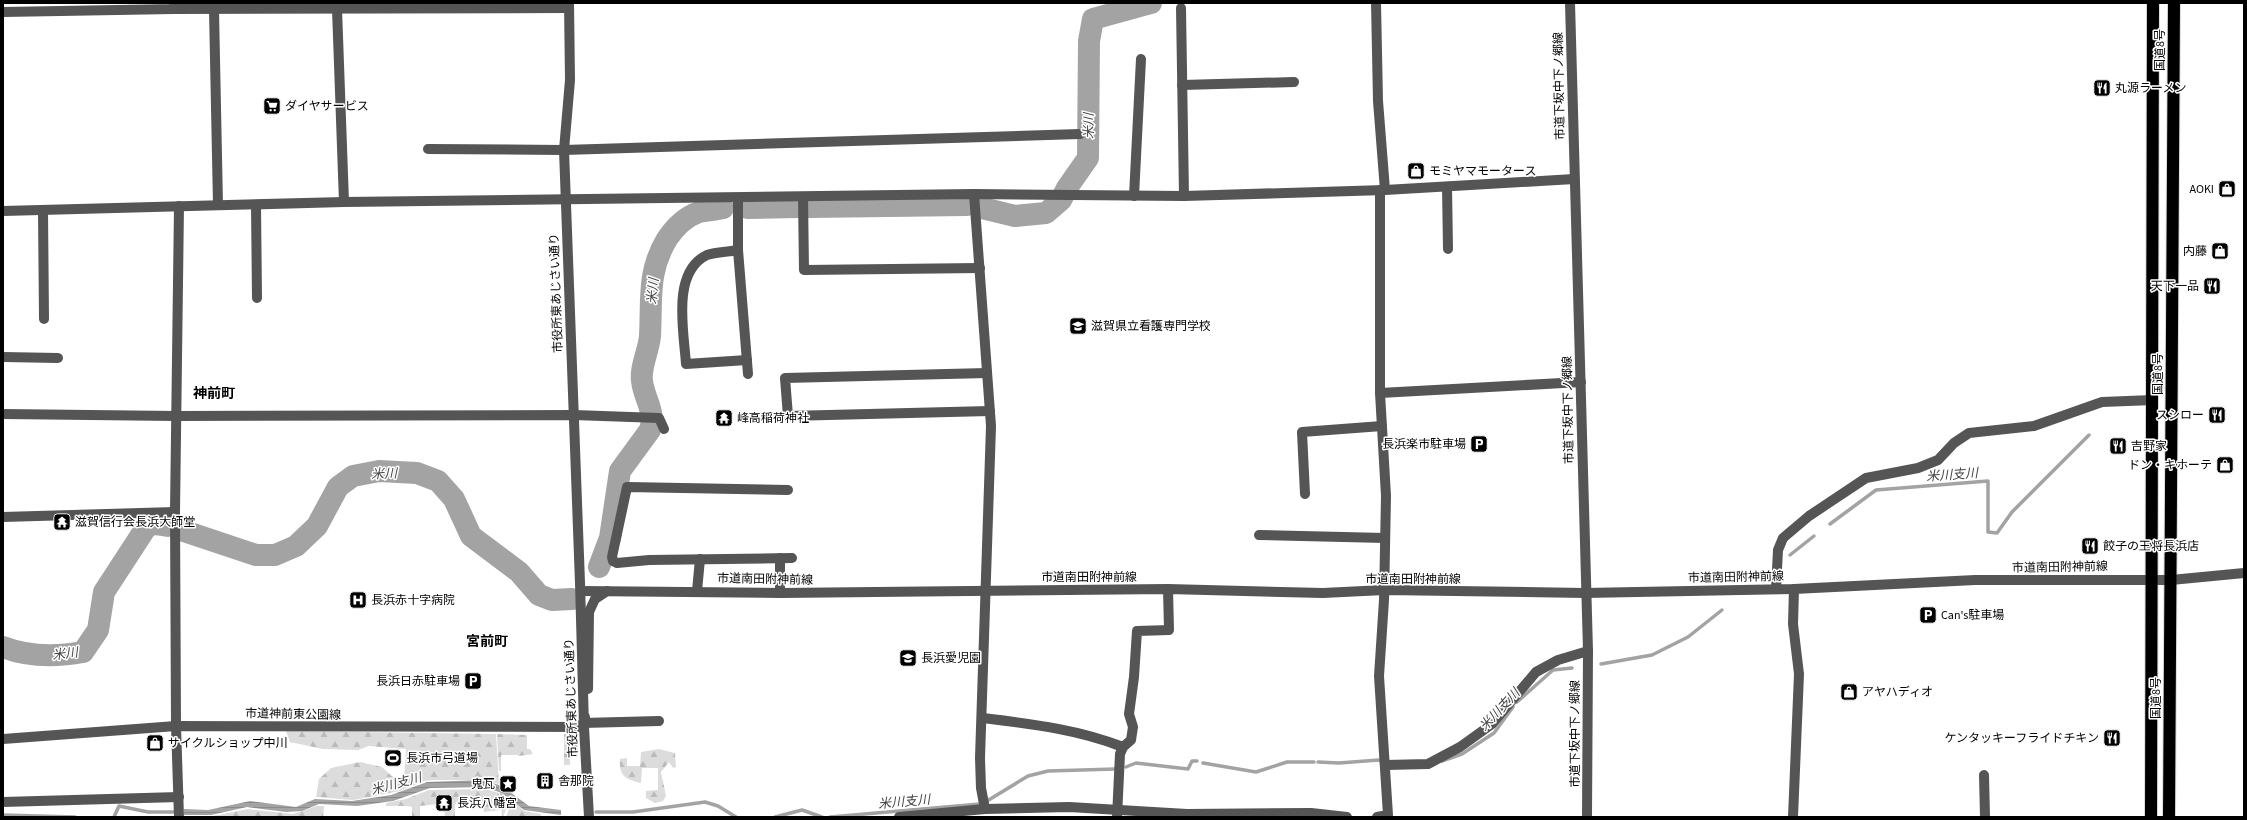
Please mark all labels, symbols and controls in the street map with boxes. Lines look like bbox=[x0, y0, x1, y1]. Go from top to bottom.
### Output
street label: 国道8号 bbox=[2152, 29, 2169, 71]
street label: 市道下坂中下ノ郷線 bbox=[1550, 32, 1569, 140]
restaurant icon: 丸源ラーメン bbox=[2092, 78, 2112, 98]
place label: 丸源ラーメン bbox=[2115, 80, 2187, 97]
supermarket icon: ダイヤサービス bbox=[262, 96, 282, 116]
place label: ダイヤサービス bbox=[285, 98, 369, 115]
water label: 米川 bbox=[1080, 111, 1098, 139]
shop icon: モミヤマモータース bbox=[1406, 161, 1426, 181]
place label: モミヤマモータース bbox=[1429, 163, 1536, 180]
shop icon: AOKI bbox=[2217, 179, 2237, 199]
place label: AOKI bbox=[2190, 181, 2214, 198]
street label: 市役所東あじさい通り bbox=[546, 233, 567, 353]
shop icon: 内藤 bbox=[2210, 241, 2230, 261]
place label: 内藤 bbox=[2183, 243, 2207, 260]
water label: 米川 bbox=[643, 275, 663, 305]
restaurant icon: 天下一品 bbox=[2202, 276, 2222, 296]
place label: 天下一品 bbox=[2151, 278, 2199, 295]
school or university icon: 滋賀県立看護専門学校 bbox=[1068, 316, 1088, 336]
place label: 滋賀県立看護専門学校 bbox=[1091, 318, 1211, 335]
street label: 国道8号 bbox=[2150, 353, 2167, 395]
street label: 市道下坂中下ノ郷線 bbox=[1559, 356, 1578, 464]
district label: 神前町 bbox=[193, 384, 235, 404]
restaurant icon: スシロー bbox=[2207, 405, 2227, 425]
place label: スシロー bbox=[2156, 407, 2204, 424]
temple icon: 峰高稲荷神社 bbox=[714, 408, 734, 428]
place label: 峰高稲荷神社 bbox=[737, 410, 809, 427]
parking icon: 長浜楽市駐車場 bbox=[1469, 434, 1489, 454]
place label: 長浜楽市駐車場 bbox=[1382, 436, 1466, 453]
restaurant icon: 吉野家 bbox=[2108, 436, 2128, 456]
place label: 吉野家 bbox=[2131, 438, 2167, 455]
shop icon: ドン・キホーテ bbox=[2215, 455, 2235, 475]
place label: ドン・キホーテ bbox=[2128, 457, 2212, 474]
water label: 米川 bbox=[371, 464, 399, 483]
water label: 米川支川 bbox=[1925, 464, 1981, 486]
temple icon: 滋賀信行会長浜大師堂 bbox=[52, 512, 72, 532]
place label: 滋賀信行会長浜大師堂 bbox=[75, 514, 195, 531]
restaurant icon: 餃子の王将長浜店 bbox=[2080, 536, 2100, 556]
place label: 餃子の王将長浜店 bbox=[2103, 538, 2199, 555]
street label: 市道南田附神前線 bbox=[2012, 558, 2108, 577]
street label: 市道南田附神前線 bbox=[1688, 568, 1784, 587]
street label: 市道南田附神前線 bbox=[1041, 569, 1137, 586]
street label: 市道南田附神前線 bbox=[717, 570, 813, 589]
street label: 市道南田附神前線 bbox=[1365, 571, 1461, 588]
hospital icon: 長浜赤十字病院 bbox=[348, 590, 368, 610]
place label: 長浜赤十字病院 bbox=[371, 592, 455, 609]
parking icon: Can's駐車場 bbox=[1918, 605, 1938, 625]
place label: Can's駐車場 bbox=[1941, 607, 2004, 624]
district label: 宮前町 bbox=[466, 632, 508, 652]
street label: 市役所東あじさい通り bbox=[561, 638, 582, 758]
water label: 米川 bbox=[51, 643, 81, 665]
school or university icon: 長浜愛児園 bbox=[898, 648, 918, 668]
place label: 長浜愛児園 bbox=[921, 650, 981, 667]
parking icon: 長浜日赤駐車場 bbox=[463, 671, 483, 691]
place label: 長浜日赤駐車場 bbox=[376, 673, 460, 690]
street label: 国道8号 bbox=[2148, 677, 2165, 719]
street label: 市道下坂中下ノ郷線 bbox=[1567, 680, 1584, 788]
shop icon: アヤハディオ bbox=[1839, 682, 1859, 702]
water label: 米川支川 bbox=[1475, 683, 1525, 735]
place label: アヤハディオ bbox=[1862, 684, 1933, 701]
street label: 市道神前東公園線 bbox=[245, 705, 341, 724]
restaurant icon: ケンタッキーフライドチキン bbox=[2102, 728, 2122, 748]
place label: ケンタッキーフライドチキン bbox=[1944, 730, 2099, 747]
shop icon: サイクルショップ中川 bbox=[145, 733, 165, 753]
place label: サイクルショップ中川 bbox=[168, 735, 287, 752]
sports icon: 長浜市弓道場 bbox=[383, 748, 403, 768]
place label: 長浜市弓道場 bbox=[406, 750, 478, 767]
water label: 米川支川 bbox=[369, 768, 426, 799]
building icon: 舎那院 bbox=[535, 771, 555, 791]
place label: 舎那院 bbox=[558, 773, 594, 790]
place icon: 鬼瓦 bbox=[498, 774, 518, 794]
place label: 鬼瓦 bbox=[471, 776, 495, 793]
water label: 米川支川 bbox=[877, 791, 933, 813]
temple icon: 長浜八幡宮 bbox=[434, 793, 454, 813]
place label: 長浜八幡宮 bbox=[457, 795, 517, 812]

